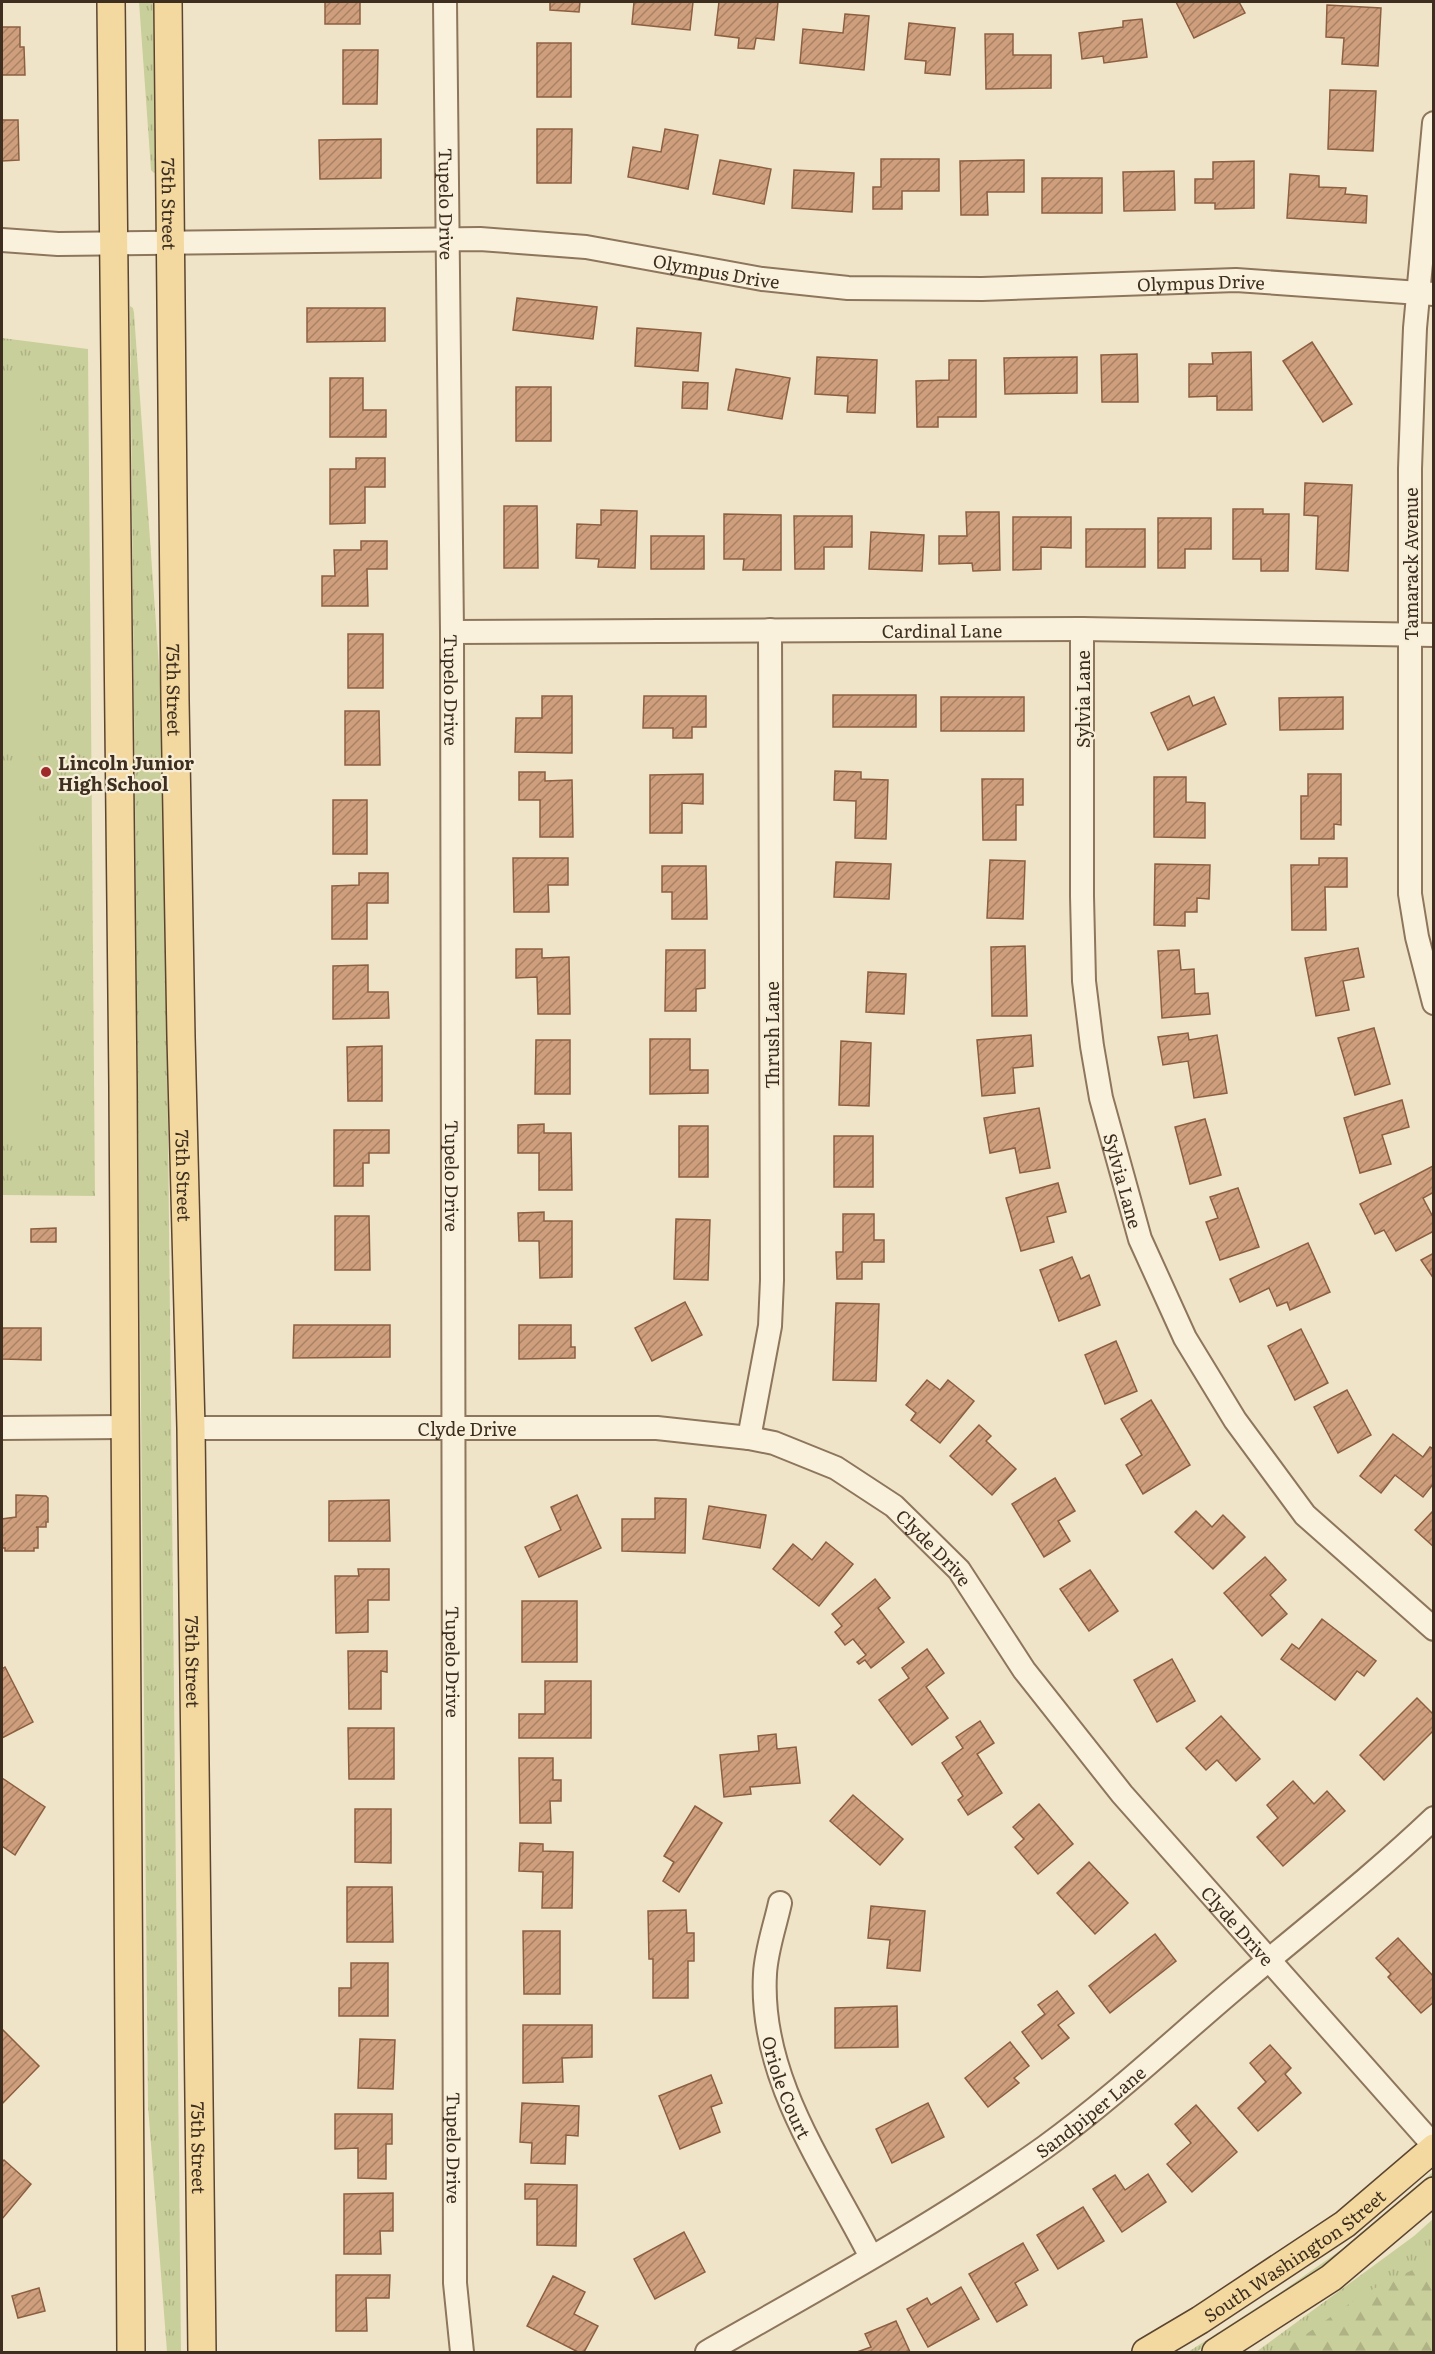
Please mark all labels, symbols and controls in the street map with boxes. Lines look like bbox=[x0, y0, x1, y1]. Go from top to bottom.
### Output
street label: Tupelo Drive bbox=[433, 148, 461, 260]
street label: 75th Street bbox=[156, 158, 184, 251]
street label: Olympus Drive bbox=[651, 246, 781, 294]
street label: Olympus Drive bbox=[1137, 266, 1266, 297]
street label: Tamarack Avenue bbox=[1397, 487, 1424, 641]
street label: Cardinal Lane bbox=[882, 616, 1002, 643]
street label: Tupelo Drive bbox=[439, 634, 466, 746]
street label: 75th Street bbox=[161, 644, 189, 737]
street label: Sylvia Lane bbox=[1069, 650, 1096, 748]
place label: Lincoln Junior High School bbox=[58, 749, 194, 797]
marker: Lincoln Junior High School bbox=[39, 765, 53, 779]
street label: Thrush Lane bbox=[758, 981, 785, 1089]
street label: Tupelo Drive bbox=[439, 1120, 467, 1232]
street label: 75th Street bbox=[170, 1129, 199, 1223]
street label: Sylvia Lane bbox=[1098, 1130, 1150, 1231]
street label: Clyde Drive bbox=[418, 1415, 516, 1442]
street label: Clyde Drive bbox=[890, 1502, 979, 1591]
street label: Tupelo Drive bbox=[440, 1606, 467, 1718]
street label: 75th Street bbox=[180, 1616, 208, 1709]
street label: Clyde Drive bbox=[1195, 1879, 1281, 1971]
street label: Oriole Court bbox=[756, 2033, 819, 2144]
street label: Sandpiper Lane bbox=[1029, 2059, 1151, 2164]
street label: Tupelo Drive bbox=[441, 2092, 468, 2204]
street label: 75th Street bbox=[186, 2101, 214, 2195]
street label: South Washington Street bbox=[1198, 2182, 1391, 2328]

